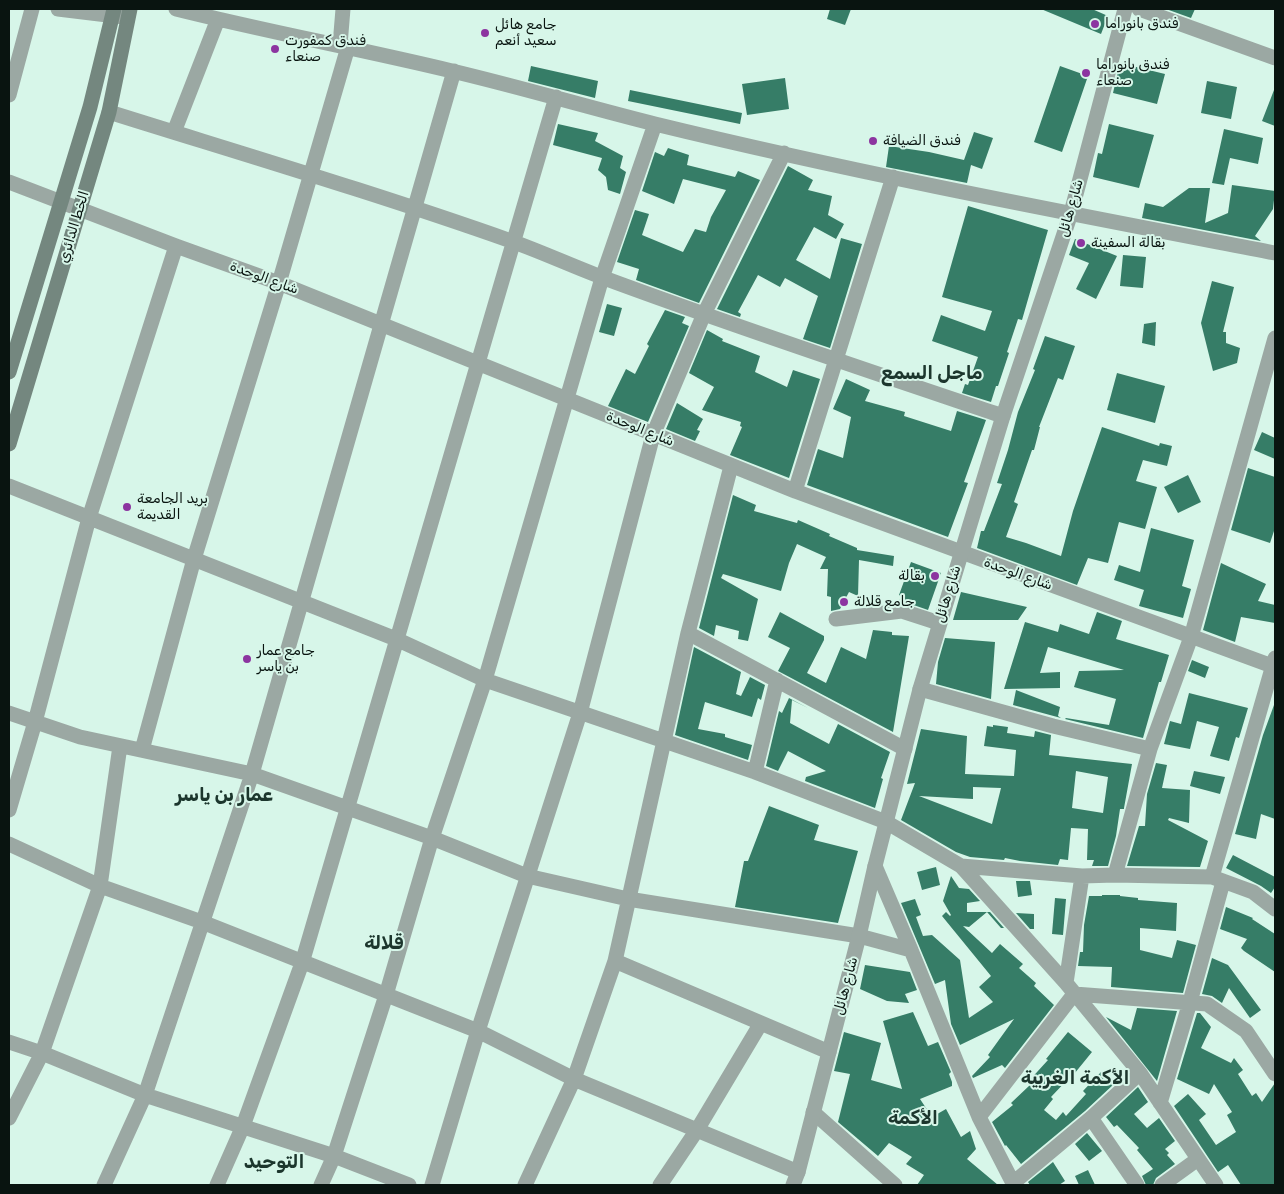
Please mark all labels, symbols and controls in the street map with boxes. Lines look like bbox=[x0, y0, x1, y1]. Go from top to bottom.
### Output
place label: فندق بانوراما bbox=[1105, 16, 1178, 32]
place label: جامع هائل سعيد أنعم bbox=[495, 17, 557, 49]
marker: فندق بانوراما bbox=[1089, 18, 1101, 30]
marker: جامع هائل سعيد أنعم bbox=[479, 27, 491, 39]
place label: فندق كمفورت صنعاء bbox=[285, 33, 366, 65]
marker: فندق كمفورت صنعاء bbox=[269, 43, 281, 55]
place label: فندق بانوراما صنعاء bbox=[1096, 57, 1169, 90]
marker: فندق بانوراما صنعاء bbox=[1080, 67, 1092, 79]
place label: فندق الضيافة bbox=[883, 133, 960, 149]
marker: فندق الضيافة bbox=[867, 135, 879, 147]
street label: شارع هائل bbox=[1055, 177, 1087, 239]
street label: الخط الدائري bbox=[55, 189, 93, 265]
place label: بقالة السفينة bbox=[1091, 235, 1165, 251]
marker: بقالة السفينة bbox=[1075, 237, 1087, 249]
street label: شارع الوحدة bbox=[227, 258, 301, 298]
district label: ماجل السمع bbox=[881, 363, 983, 385]
street label: شارع الوحدة bbox=[604, 408, 676, 450]
place label: بريد الجامعة القديمة bbox=[137, 491, 208, 524]
marker: بريد الجامعة القديمة bbox=[121, 501, 133, 513]
street label: شارع الوحدة bbox=[981, 554, 1055, 594]
street label: شارع هائل bbox=[931, 563, 965, 625]
place label: بقالة bbox=[898, 568, 925, 584]
marker: بقالة bbox=[929, 570, 941, 582]
place label: جامع قلالة bbox=[854, 594, 914, 610]
marker: جامع قلالة bbox=[838, 596, 850, 608]
place label: جامع عمار بن ياسر bbox=[257, 643, 315, 676]
marker: جامع عمار بن ياسر bbox=[241, 653, 253, 665]
district label: عمار بن ياسر bbox=[175, 785, 273, 807]
district label: قلالة bbox=[364, 933, 404, 955]
street label: شارع هائل bbox=[830, 955, 862, 1017]
district label: الأكمة الغربية bbox=[1021, 1068, 1129, 1090]
district label: الأكمة bbox=[888, 1108, 938, 1130]
district label: التوحيد bbox=[244, 1152, 304, 1174]

